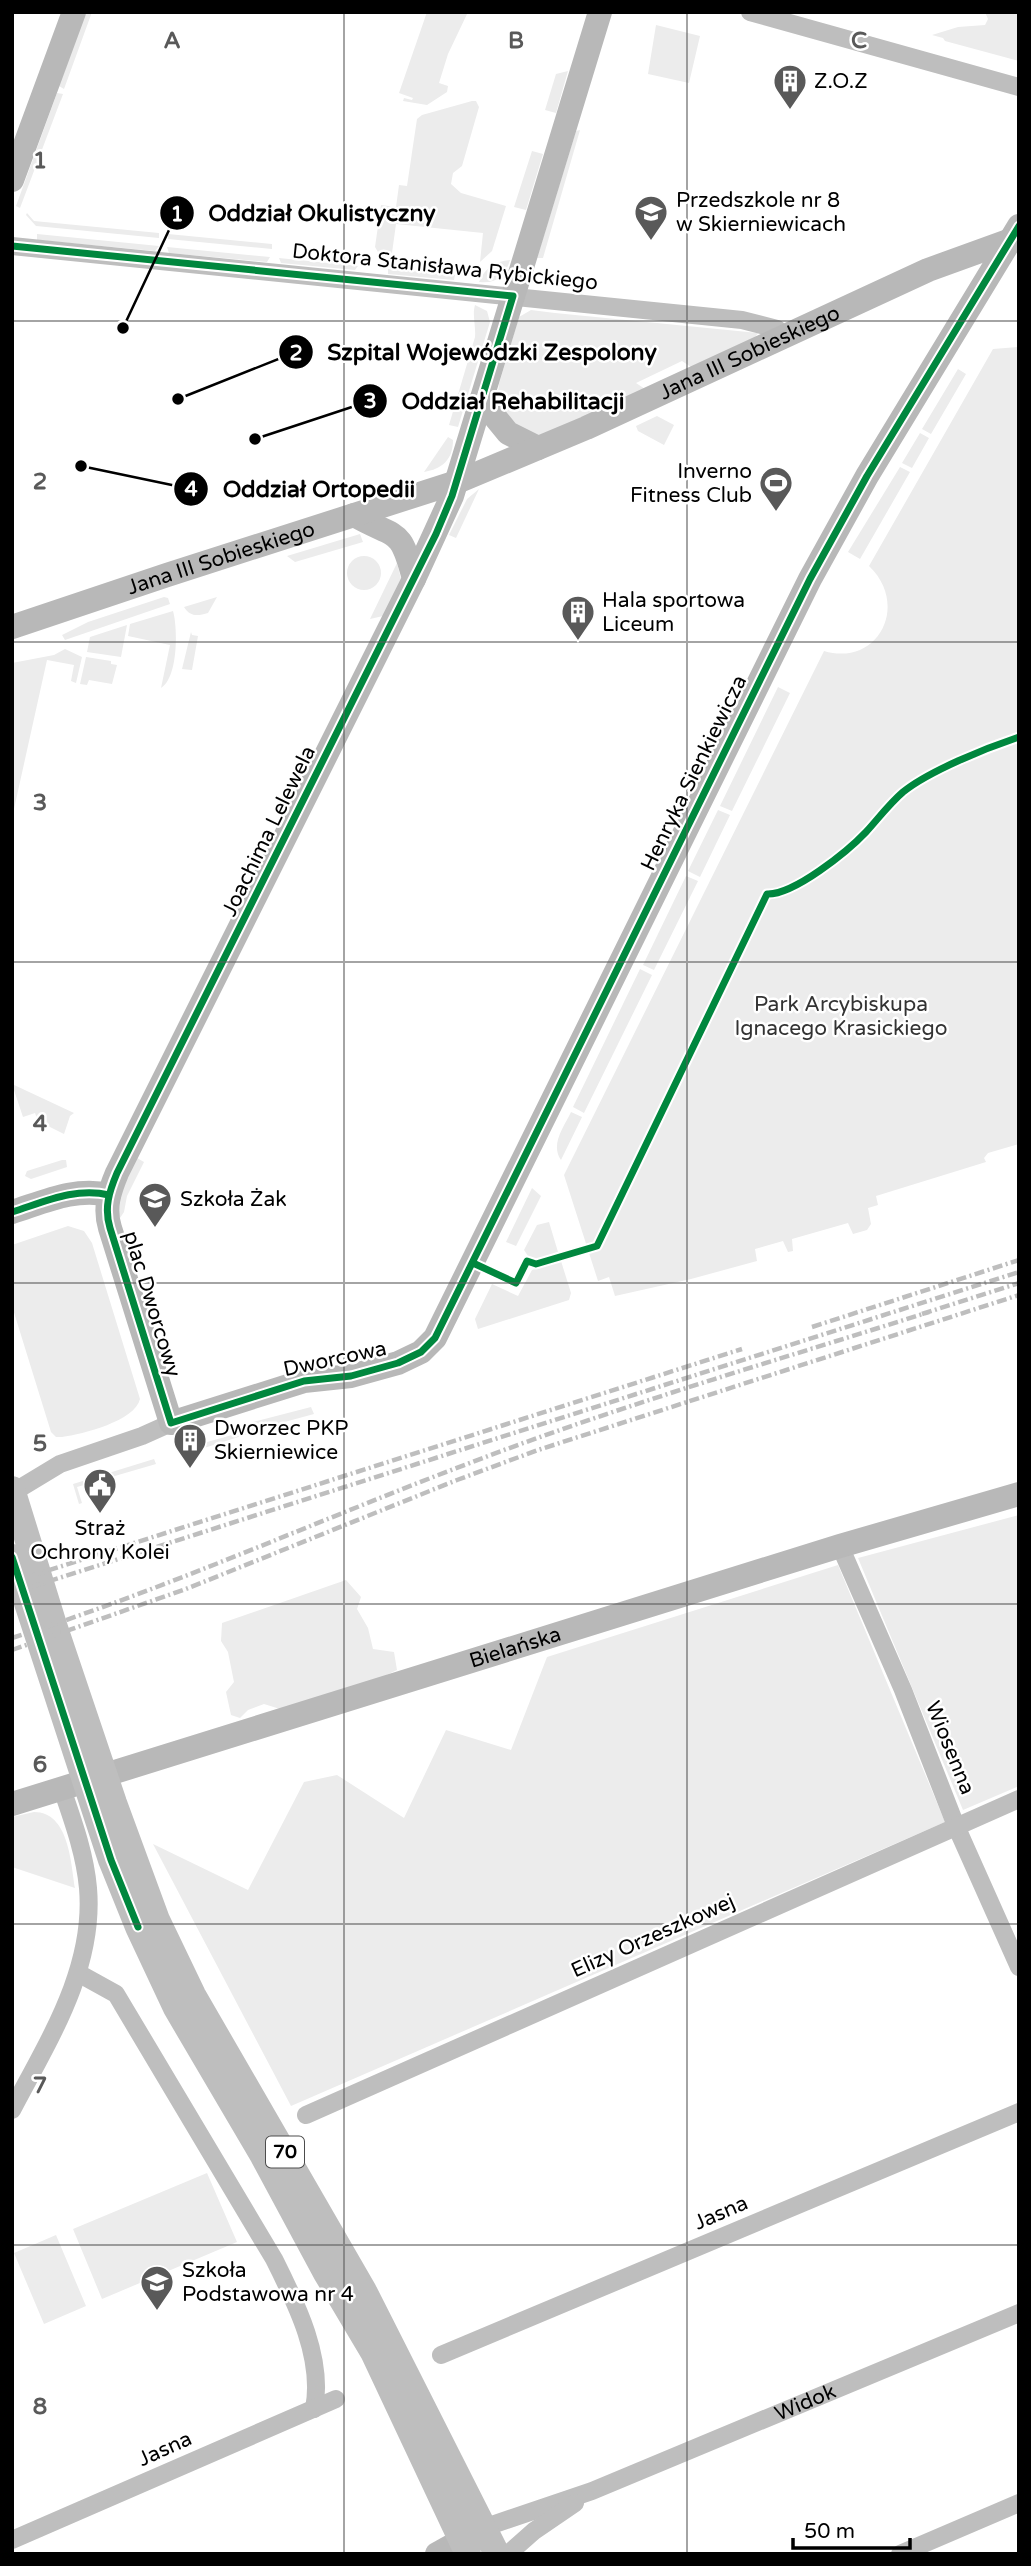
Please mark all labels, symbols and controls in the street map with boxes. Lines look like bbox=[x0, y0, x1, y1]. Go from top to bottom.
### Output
text: A bbox=[163, 27, 181, 55]
text: B bbox=[508, 27, 524, 55]
text: C bbox=[851, 27, 867, 55]
building icon: Z.O.Z bbox=[771, 62, 809, 111]
place label: Z.O.Z bbox=[814, 69, 868, 94]
text: 1 bbox=[33, 147, 47, 175]
place label: Przedszkole nr 8 w Skierniewicach bbox=[676, 188, 846, 237]
callout: Oddział Okulistyczny bbox=[160, 191, 450, 235]
school or university icon: Przedszkole nr 8 w Skierniewicach bbox=[632, 193, 670, 242]
text: Oddział Okulistyczny bbox=[208, 200, 436, 228]
text: 1 bbox=[170, 202, 184, 227]
street label: Doktora Stanisława Rybickiego bbox=[291, 239, 599, 295]
street label: Jana III Sobieskiego bbox=[655, 300, 844, 405]
callout: Szpital Wojewódzki Zespolony bbox=[278, 330, 671, 374]
text: Szpital Wojewódzki Zespolony bbox=[327, 339, 657, 367]
text: 2 bbox=[289, 341, 303, 366]
callout: Oddział Rehabilitacji bbox=[353, 379, 639, 423]
text: Oddział Rehabilitacji bbox=[402, 388, 624, 416]
text: 3 bbox=[363, 389, 377, 414]
place label: Inverno Fitness Club bbox=[630, 459, 752, 508]
sports icon: Inverno Fitness Club bbox=[757, 464, 795, 513]
callout: Oddział Ortopedii bbox=[174, 467, 429, 511]
text: 2 bbox=[33, 468, 47, 496]
text: Oddział Ortopedii bbox=[223, 476, 415, 504]
text: 4 bbox=[184, 477, 198, 502]
street label: Jana III Sobieskiego bbox=[124, 516, 318, 600]
place label: Hala sportowa Liceum bbox=[602, 588, 745, 637]
building icon: Hala sportowa Liceum bbox=[559, 593, 597, 642]
street label: Henryka Sienkiewicza bbox=[636, 671, 752, 875]
street label: Joachima Lelewela bbox=[217, 742, 321, 920]
text: 3 bbox=[33, 789, 47, 817]
park label: Park Arcybiskupa Ignacego Krasickiego bbox=[734, 992, 948, 1041]
text: 4 bbox=[33, 1110, 48, 1138]
school or university icon: Szkoła Żak bbox=[136, 1180, 174, 1229]
place label: Szkoła Żak bbox=[180, 1187, 287, 1212]
street label: plac Dworcowy bbox=[118, 1228, 186, 1380]
street label: Dworcowa bbox=[281, 1336, 389, 1382]
place label: Dworzec PKP Skierniewice bbox=[214, 1416, 348, 1465]
building icon: Dworzec PKP Skierniewice bbox=[171, 1421, 209, 1470]
text: 5 bbox=[33, 1430, 47, 1458]
public building icon: Straż Ochrony Kolei bbox=[81, 1466, 119, 1515]
place label: Straż Ochrony Kolei bbox=[30, 1516, 170, 1565]
street label: Bielańska bbox=[466, 1621, 564, 1673]
street label: Wiosenna bbox=[920, 1698, 980, 1798]
text: 6 bbox=[33, 1751, 47, 1779]
street label: Elizy Orzeszkowej bbox=[567, 1889, 739, 1983]
text: 7 bbox=[33, 2072, 47, 2100]
road number: 70 bbox=[266, 2136, 304, 2168]
street label: Jasna bbox=[690, 2191, 752, 2235]
place label: Szkoła Podstawowa nr 4 bbox=[182, 2258, 354, 2307]
school or university icon: Szkoła Podstawowa nr 4 bbox=[138, 2263, 176, 2312]
street label: Widok bbox=[771, 2378, 839, 2426]
text: 8 bbox=[33, 2393, 47, 2421]
street label: Jasna bbox=[134, 2426, 196, 2472]
scale bar bbox=[793, 2506, 910, 2550]
text: 50 m bbox=[804, 2519, 855, 2544]

